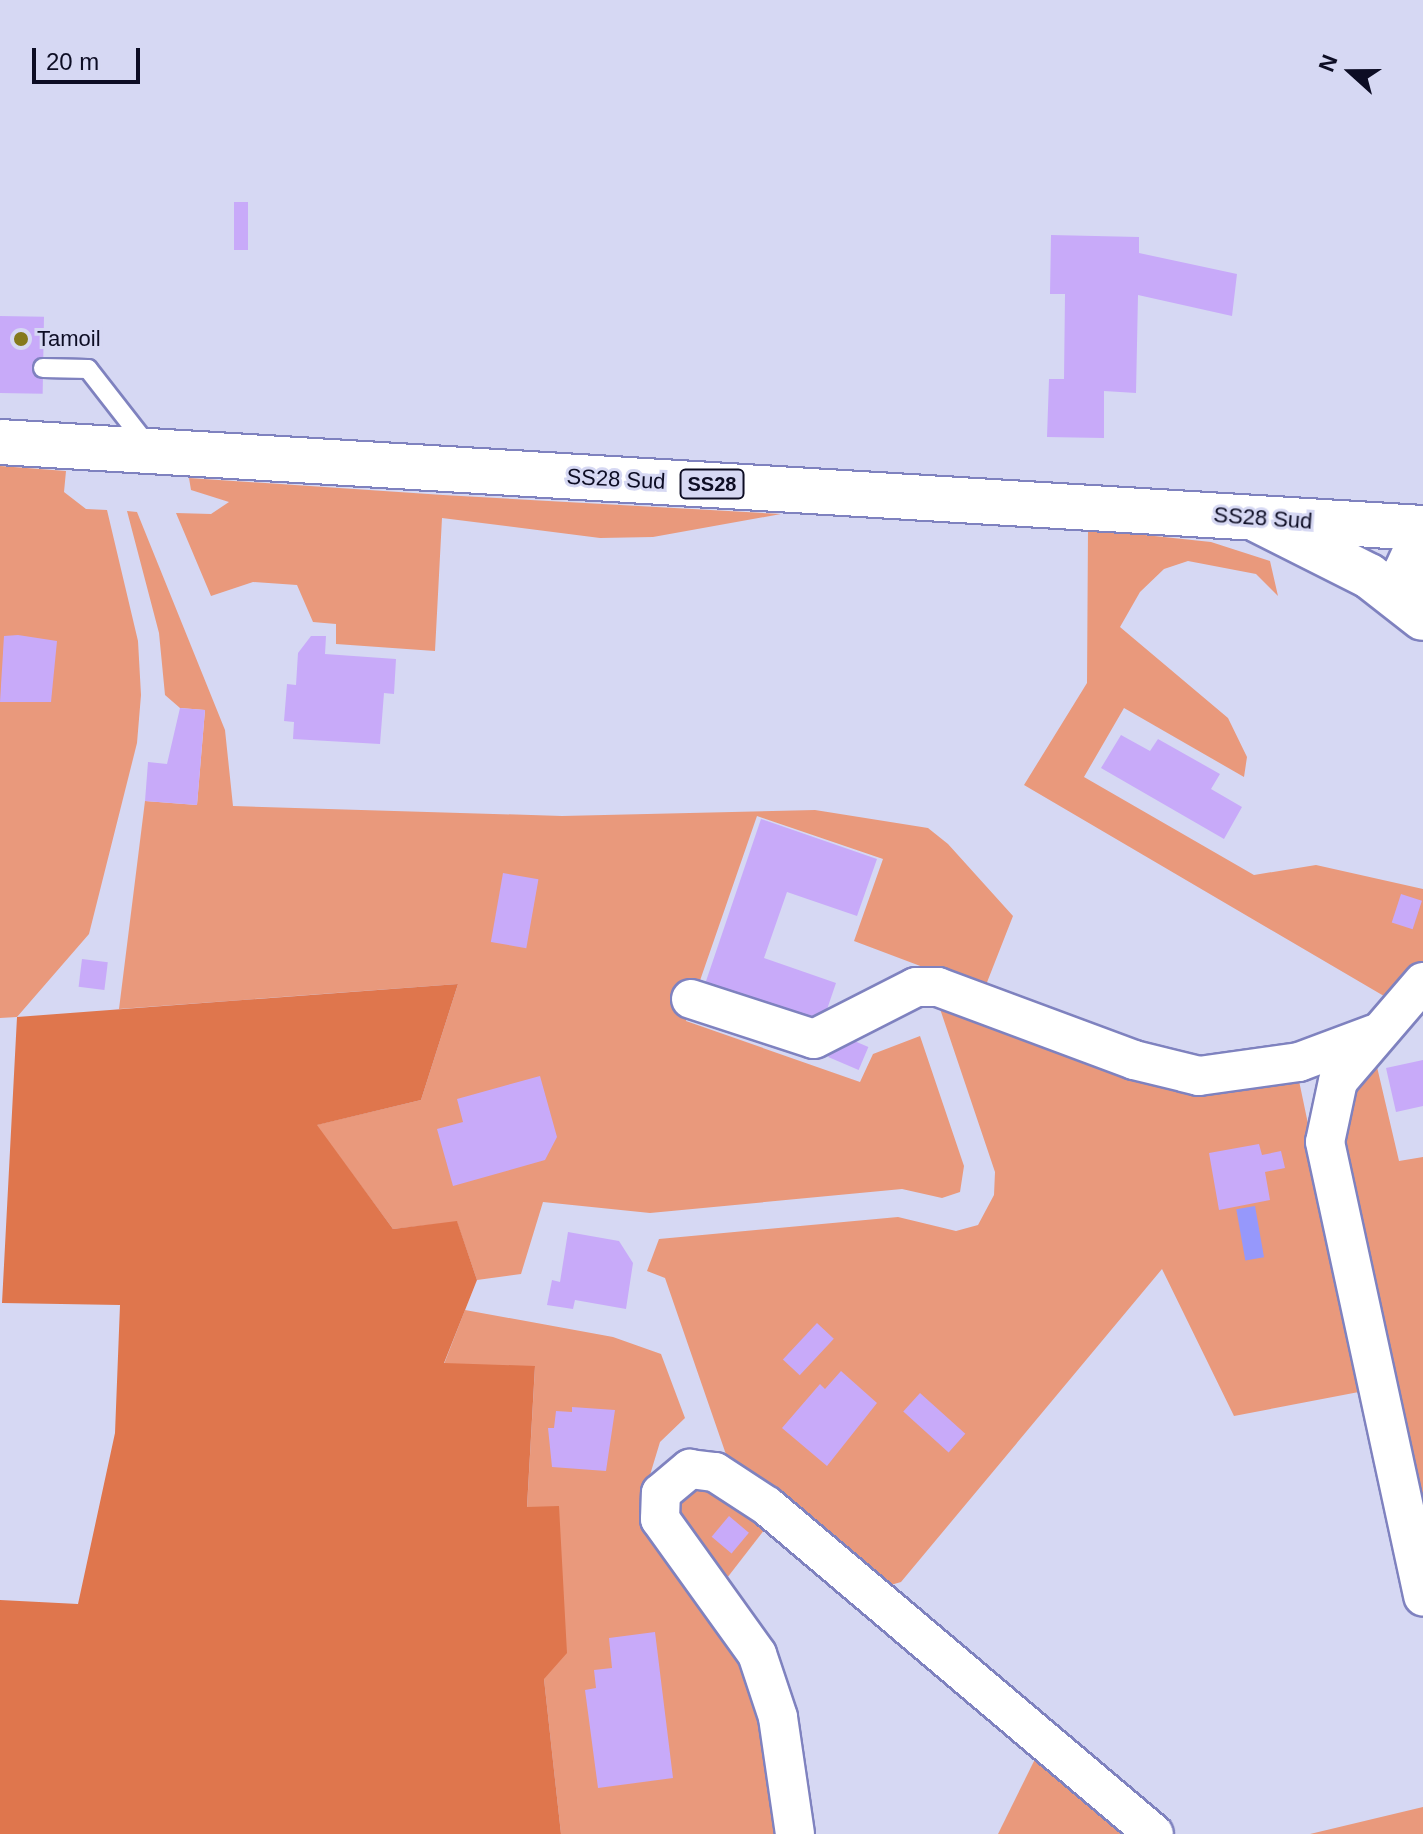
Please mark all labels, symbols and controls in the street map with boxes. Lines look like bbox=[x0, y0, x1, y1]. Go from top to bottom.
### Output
scale bar bbox=[36, 32, 144, 82]
north arrow bbox=[1311, 32, 1391, 112]
text: 20 m bbox=[46, 48, 99, 75]
text: N bbox=[1314, 51, 1343, 75]
place label: Tamoil bbox=[37, 326, 101, 352]
marker: Tamoil bbox=[12, 330, 30, 348]
street label: SS28 Sud bbox=[566, 463, 666, 495]
road number: SS28 bbox=[678, 468, 746, 500]
street label: SS28 Sud bbox=[1213, 501, 1313, 535]

